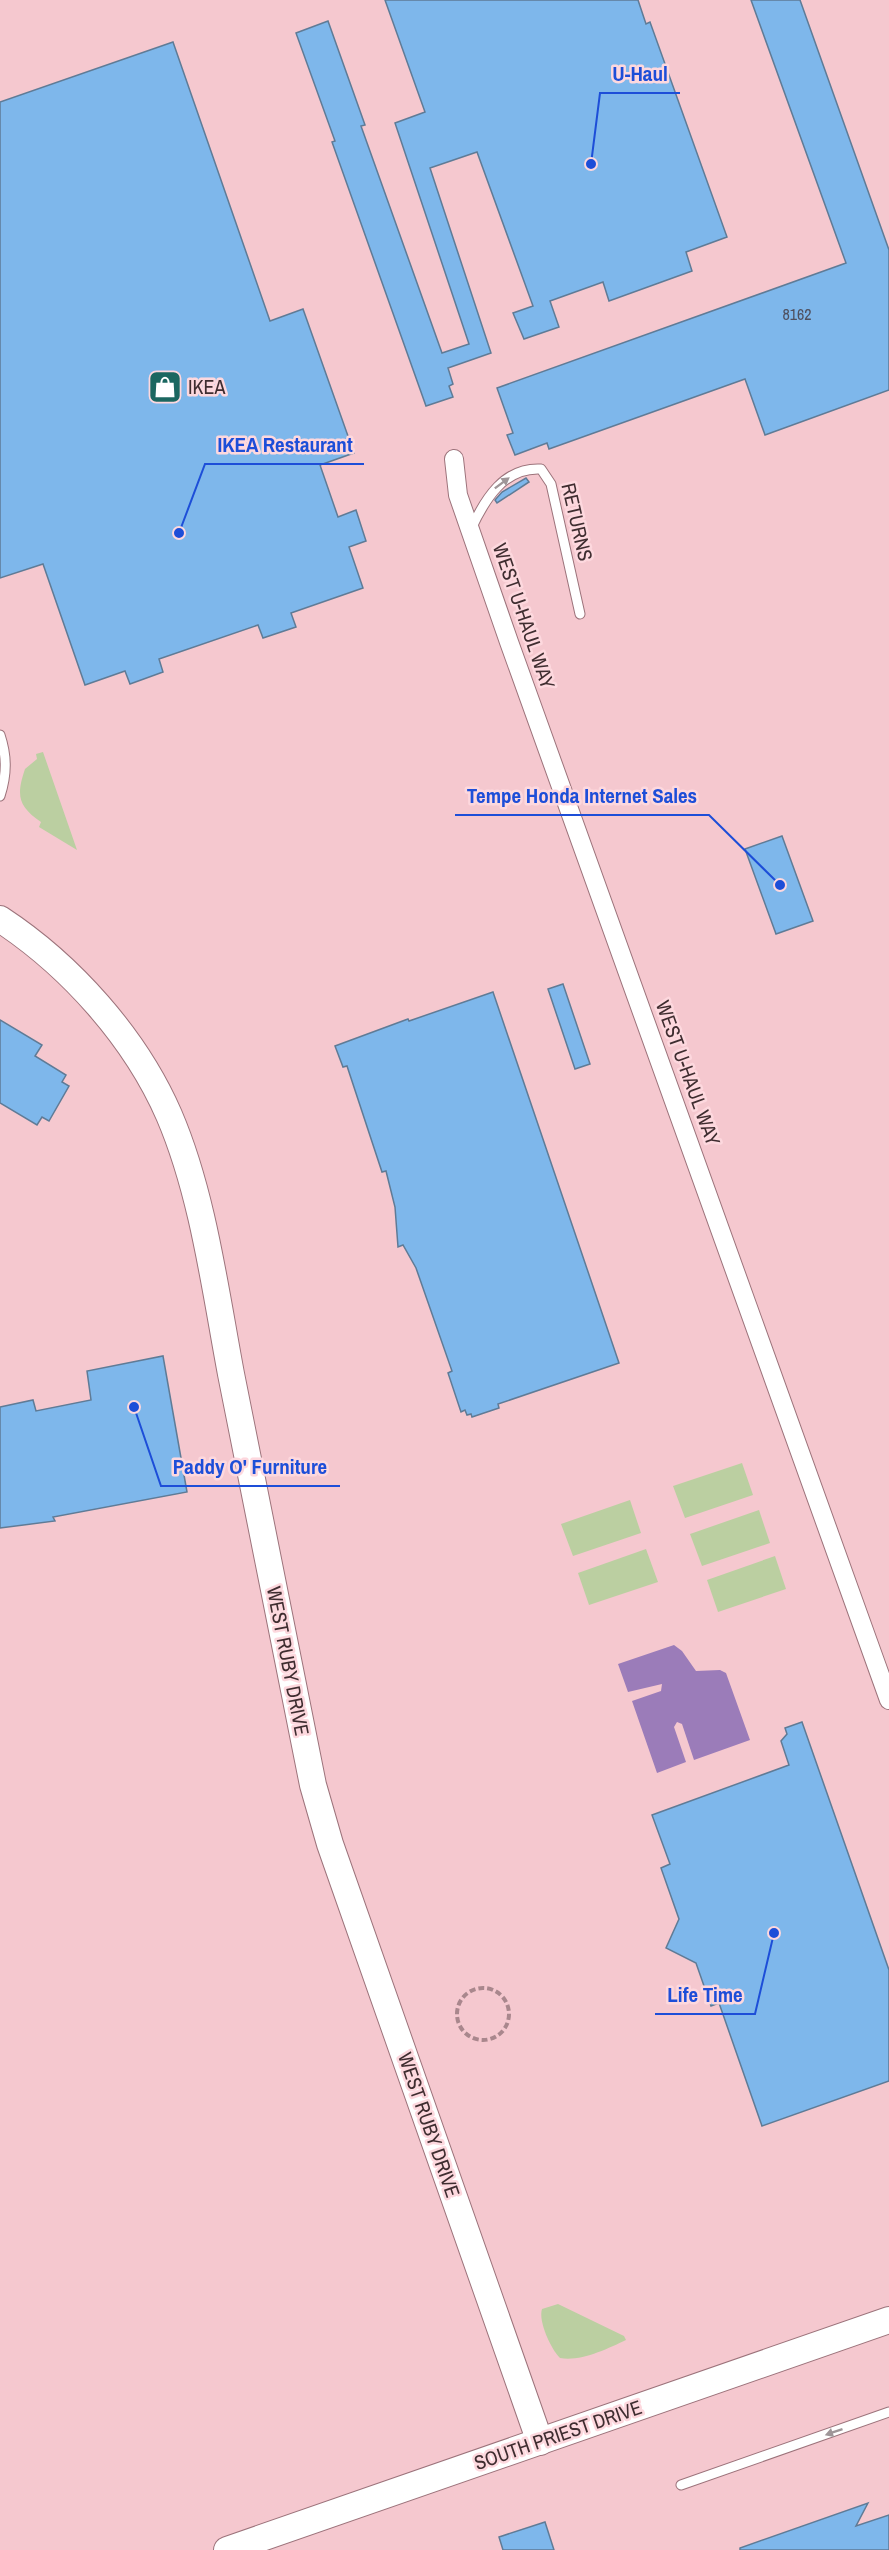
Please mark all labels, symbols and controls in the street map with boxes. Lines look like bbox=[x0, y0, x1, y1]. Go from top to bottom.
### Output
callout: U-Haul bbox=[600, 54, 680, 93]
text: U-Haul bbox=[612, 59, 668, 88]
house number: 8162 bbox=[782, 303, 812, 325]
shop icon: IKEA bbox=[147, 369, 183, 405]
place label: IKEA bbox=[188, 373, 225, 400]
callout: IKEA Restaurant bbox=[205, 425, 364, 464]
text: IKEA Restaurant bbox=[217, 430, 353, 459]
one-way arrow bbox=[495, 478, 510, 490]
street label: RETURNS bbox=[555, 480, 600, 564]
street label: WEST U-HAUL WAY bbox=[487, 539, 562, 692]
callout: Tempe Honda Internet Sales bbox=[455, 776, 709, 815]
text: Tempe Honda Internet Sales bbox=[467, 781, 697, 810]
street label: WEST U-HAUL WAY bbox=[650, 997, 727, 1149]
callout: Paddy O' Furniture bbox=[161, 1447, 340, 1486]
text: Paddy O' Furniture bbox=[173, 1452, 327, 1481]
street label: WEST RUBY DRIVE bbox=[261, 1584, 316, 1738]
callout: Life Time bbox=[655, 1975, 755, 2014]
text: Life Time bbox=[667, 1980, 743, 2009]
street label: WEST RUBY DRIVE bbox=[392, 2049, 467, 2201]
street label: SOUTH PRIEST DRIVE bbox=[470, 2393, 645, 2476]
one-way arrow bbox=[825, 2427, 843, 2437]

